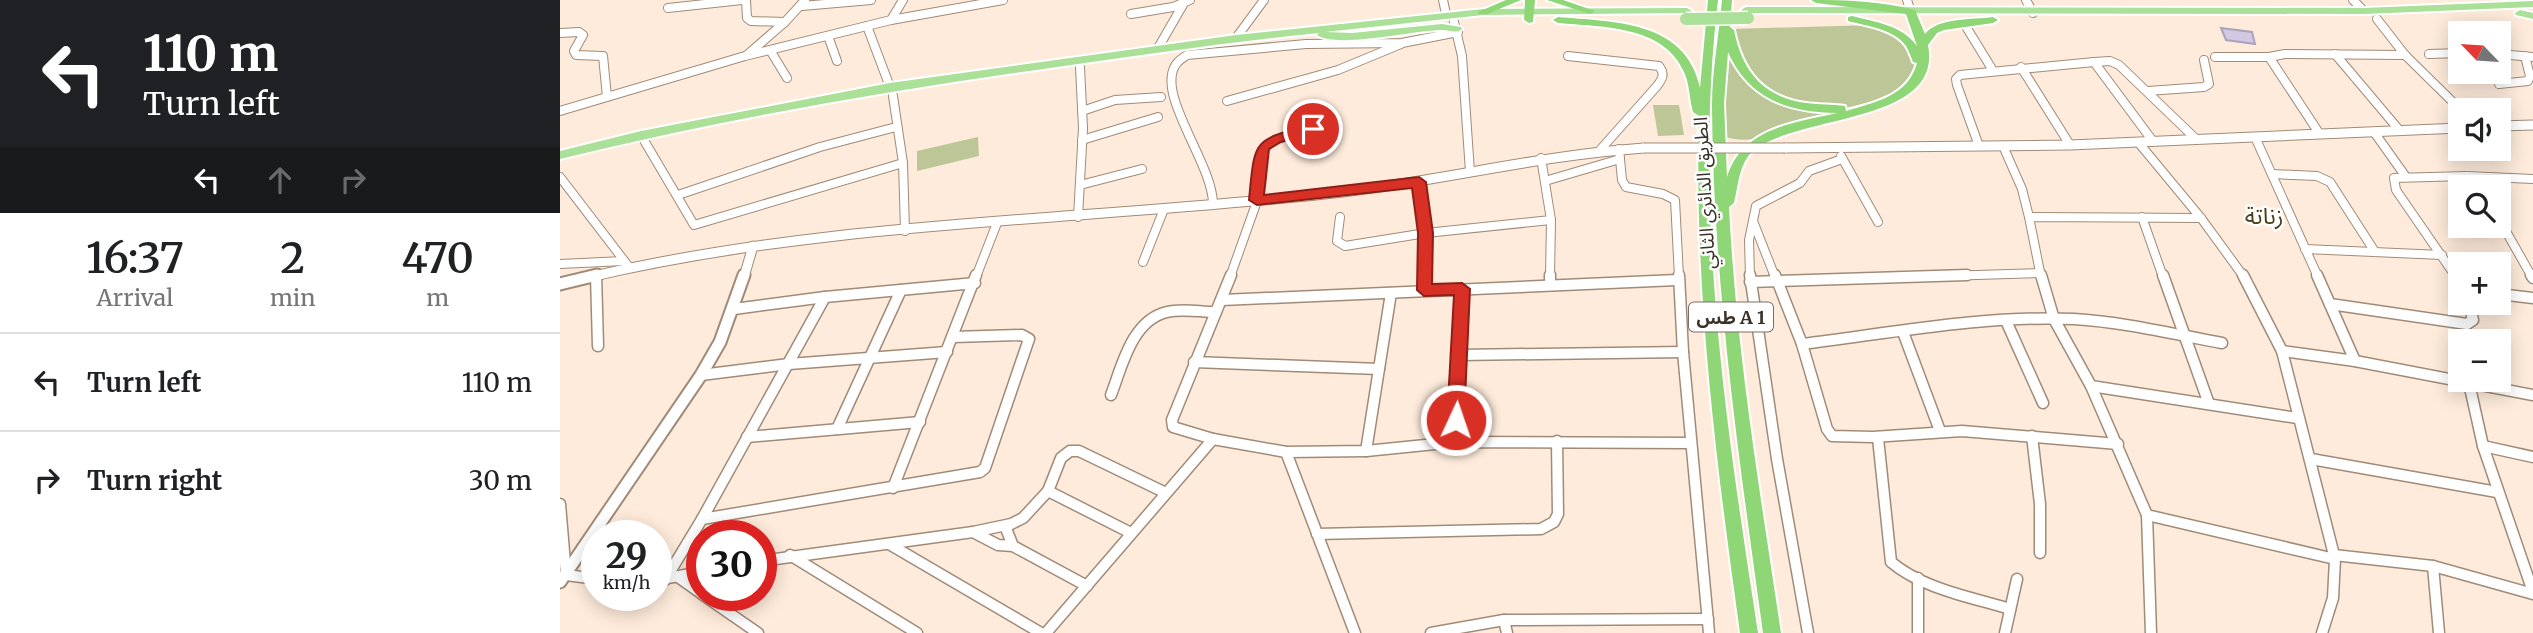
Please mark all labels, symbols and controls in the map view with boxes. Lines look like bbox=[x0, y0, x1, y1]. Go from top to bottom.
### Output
north arrow bbox=[2448, 21, 2511, 84]
map controls bbox=[2448, 21, 2511, 392]
text: 110 m bbox=[143, 23, 278, 84]
icon: left bbox=[28, 28, 119, 119]
text: Turn left bbox=[143, 84, 280, 124]
button: sound bbox=[2448, 98, 2511, 161]
pin bbox=[1283, 99, 1343, 159]
icon: arrive bbox=[1294, 110, 1332, 148]
street label: الطريق الدائري الثاني bbox=[1688, 116, 1723, 270]
icon: left bbox=[188, 161, 226, 199]
icon: ahead bbox=[261, 161, 299, 199]
icon: right bbox=[334, 161, 372, 199]
button: search bbox=[2448, 175, 2511, 238]
district label: زناتة bbox=[2245, 201, 2283, 230]
text: 16:37 bbox=[86, 232, 184, 284]
text: 2 bbox=[280, 232, 305, 284]
text: 470 bbox=[401, 232, 474, 284]
button: + bbox=[2448, 252, 2511, 315]
text: Arrival bbox=[97, 283, 173, 312]
text: min bbox=[270, 283, 315, 312]
text: m bbox=[426, 283, 449, 312]
road number: طس A 1 bbox=[1689, 302, 1773, 332]
button: − bbox=[2448, 329, 2511, 392]
icon: left bbox=[28, 363, 66, 401]
text: Turn left bbox=[87, 366, 201, 399]
text: 110 m bbox=[462, 366, 532, 399]
position arrow bbox=[1419, 383, 1493, 457]
icon: right bbox=[28, 461, 66, 499]
text: Turn right bbox=[87, 464, 222, 497]
text: 30 m bbox=[469, 464, 532, 497]
speed limit sign: 30 bbox=[686, 520, 777, 611]
text: 29 bbox=[606, 534, 647, 578]
text: km/h bbox=[603, 571, 650, 594]

